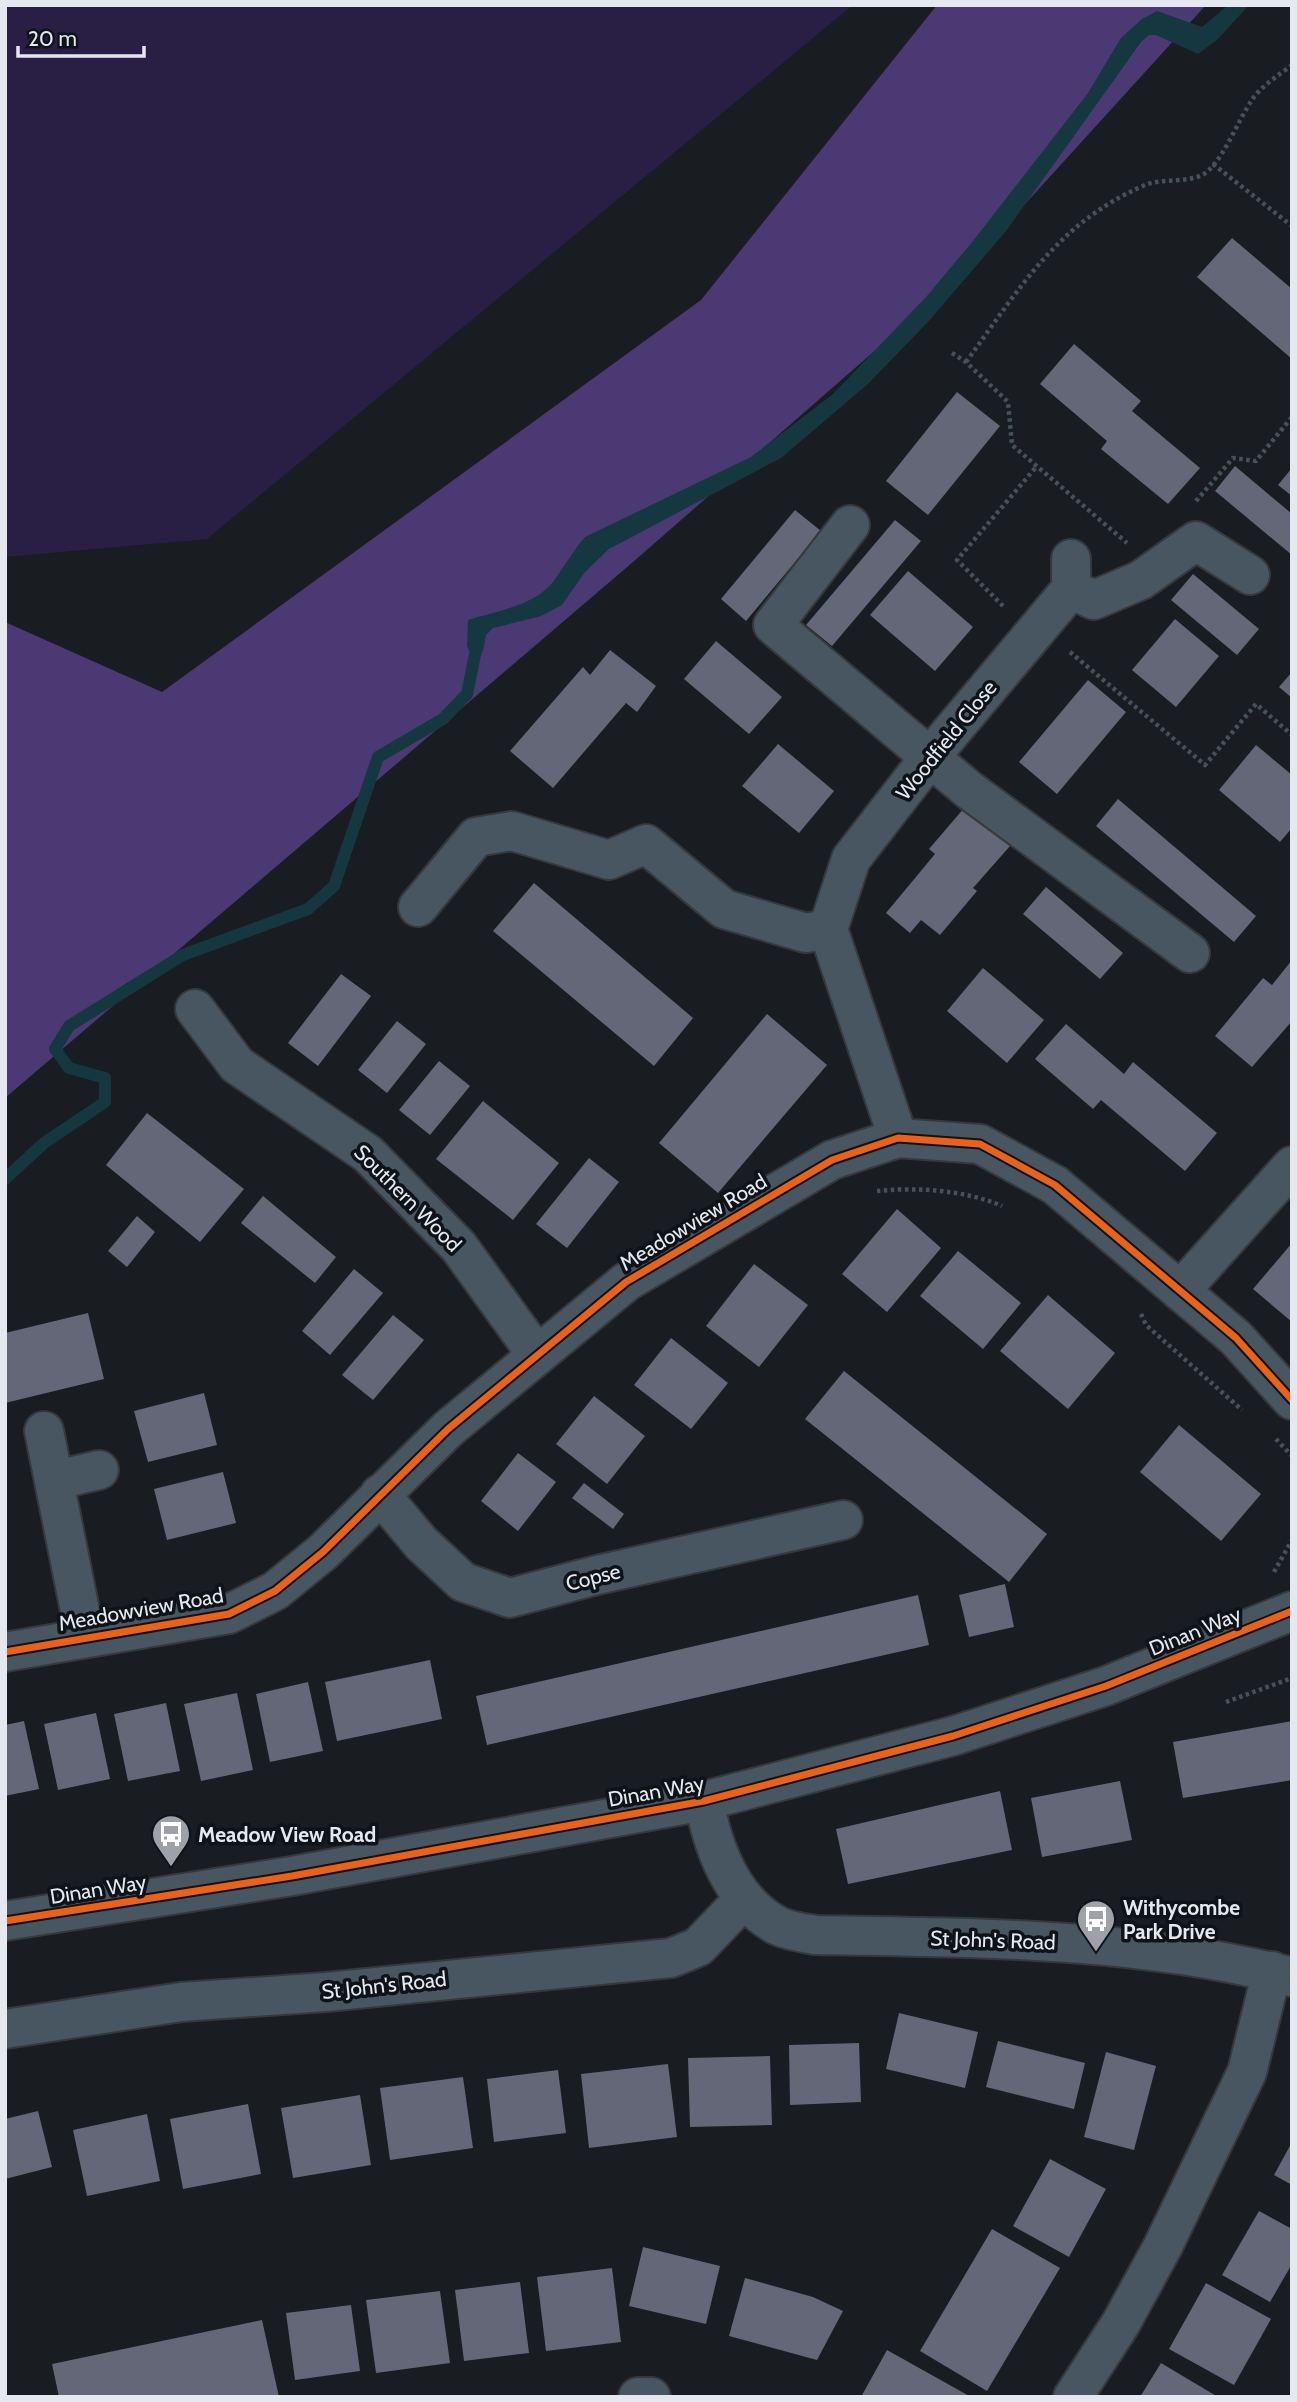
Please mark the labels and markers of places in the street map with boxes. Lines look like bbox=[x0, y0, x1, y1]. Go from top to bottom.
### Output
bus stop icon: Meadow View Road bbox=[150, 1813, 192, 1868]
place label: Meadow View Road bbox=[198, 1822, 376, 1847]
place label: Withycombe Park Drive bbox=[1123, 1895, 1240, 1944]
bus stop icon: Withycombe Park Drive bbox=[1075, 1898, 1117, 1953]

